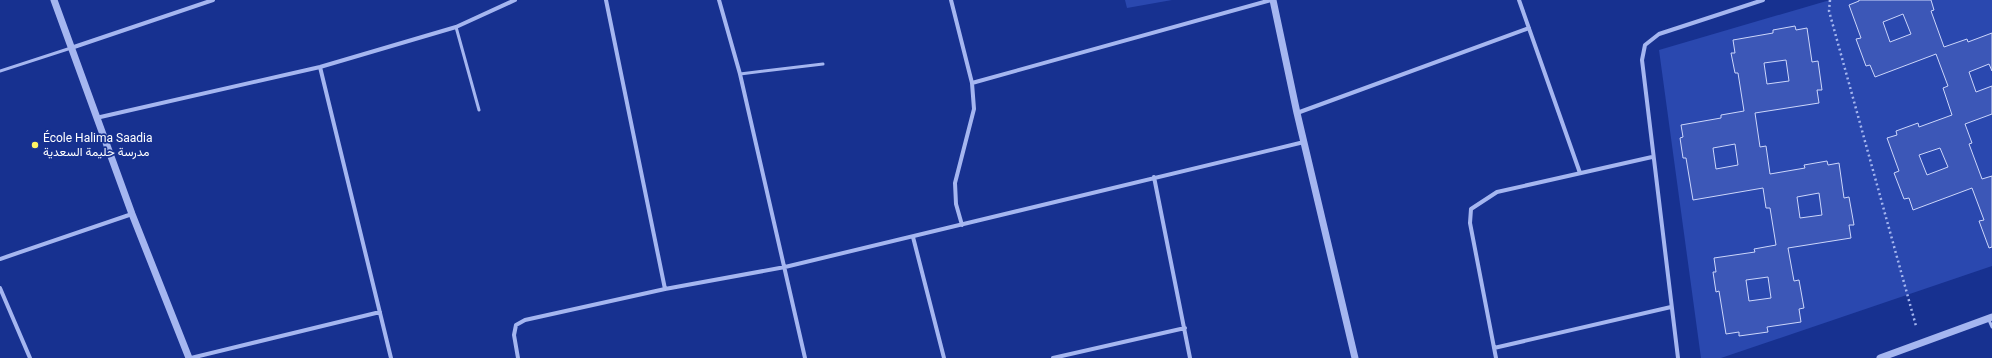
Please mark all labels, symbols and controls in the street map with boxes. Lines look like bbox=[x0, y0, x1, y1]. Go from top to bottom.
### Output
place label: École Halima Saadia مدرسة حليمة السعدية bbox=[43, 130, 152, 160]
marker: École Halima Saadia مدرسة حليمة السعدية bbox=[30, 140, 40, 150]

